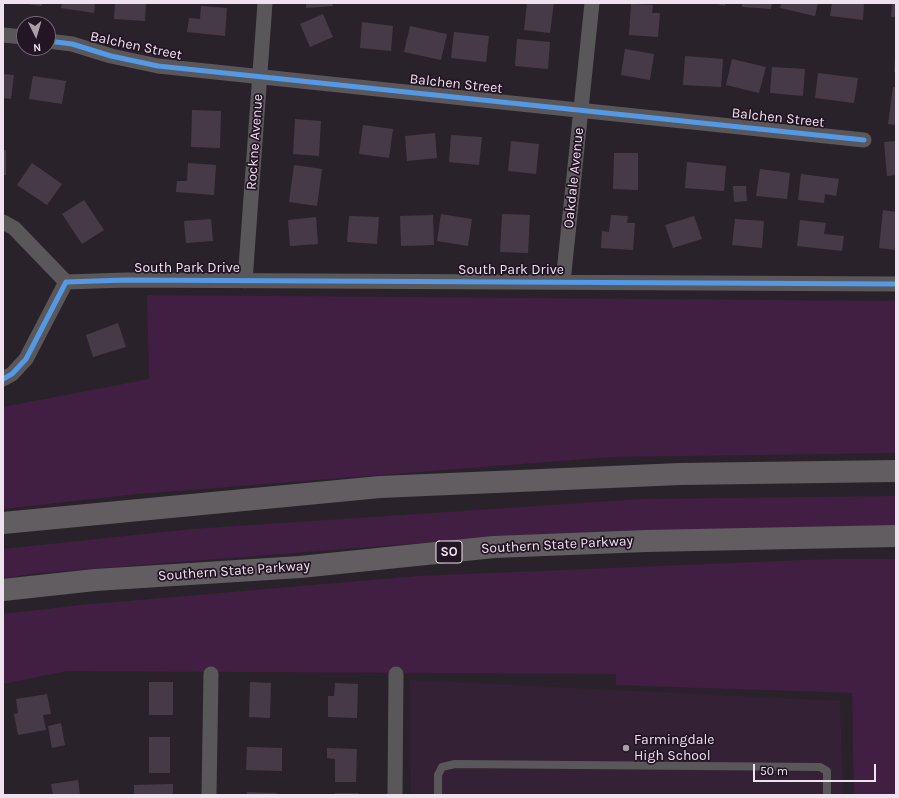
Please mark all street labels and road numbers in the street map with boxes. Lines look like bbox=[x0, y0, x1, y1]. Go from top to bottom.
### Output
street label: Balchen Street bbox=[89, 28, 183, 64]
street label: Balchen Street bbox=[409, 71, 503, 97]
street label: Rockne Avenue bbox=[243, 93, 267, 191]
street label: Balchen Street bbox=[731, 105, 825, 131]
street label: Oakdale Avenue bbox=[560, 127, 588, 229]
street label: South Park Drive bbox=[134, 260, 240, 276]
street label: South Park Drive bbox=[458, 262, 564, 278]
street label: Southern State Parkway bbox=[481, 533, 633, 557]
road number: SO bbox=[436, 541, 462, 563]
street label: Southern State Parkway bbox=[157, 557, 311, 585]

